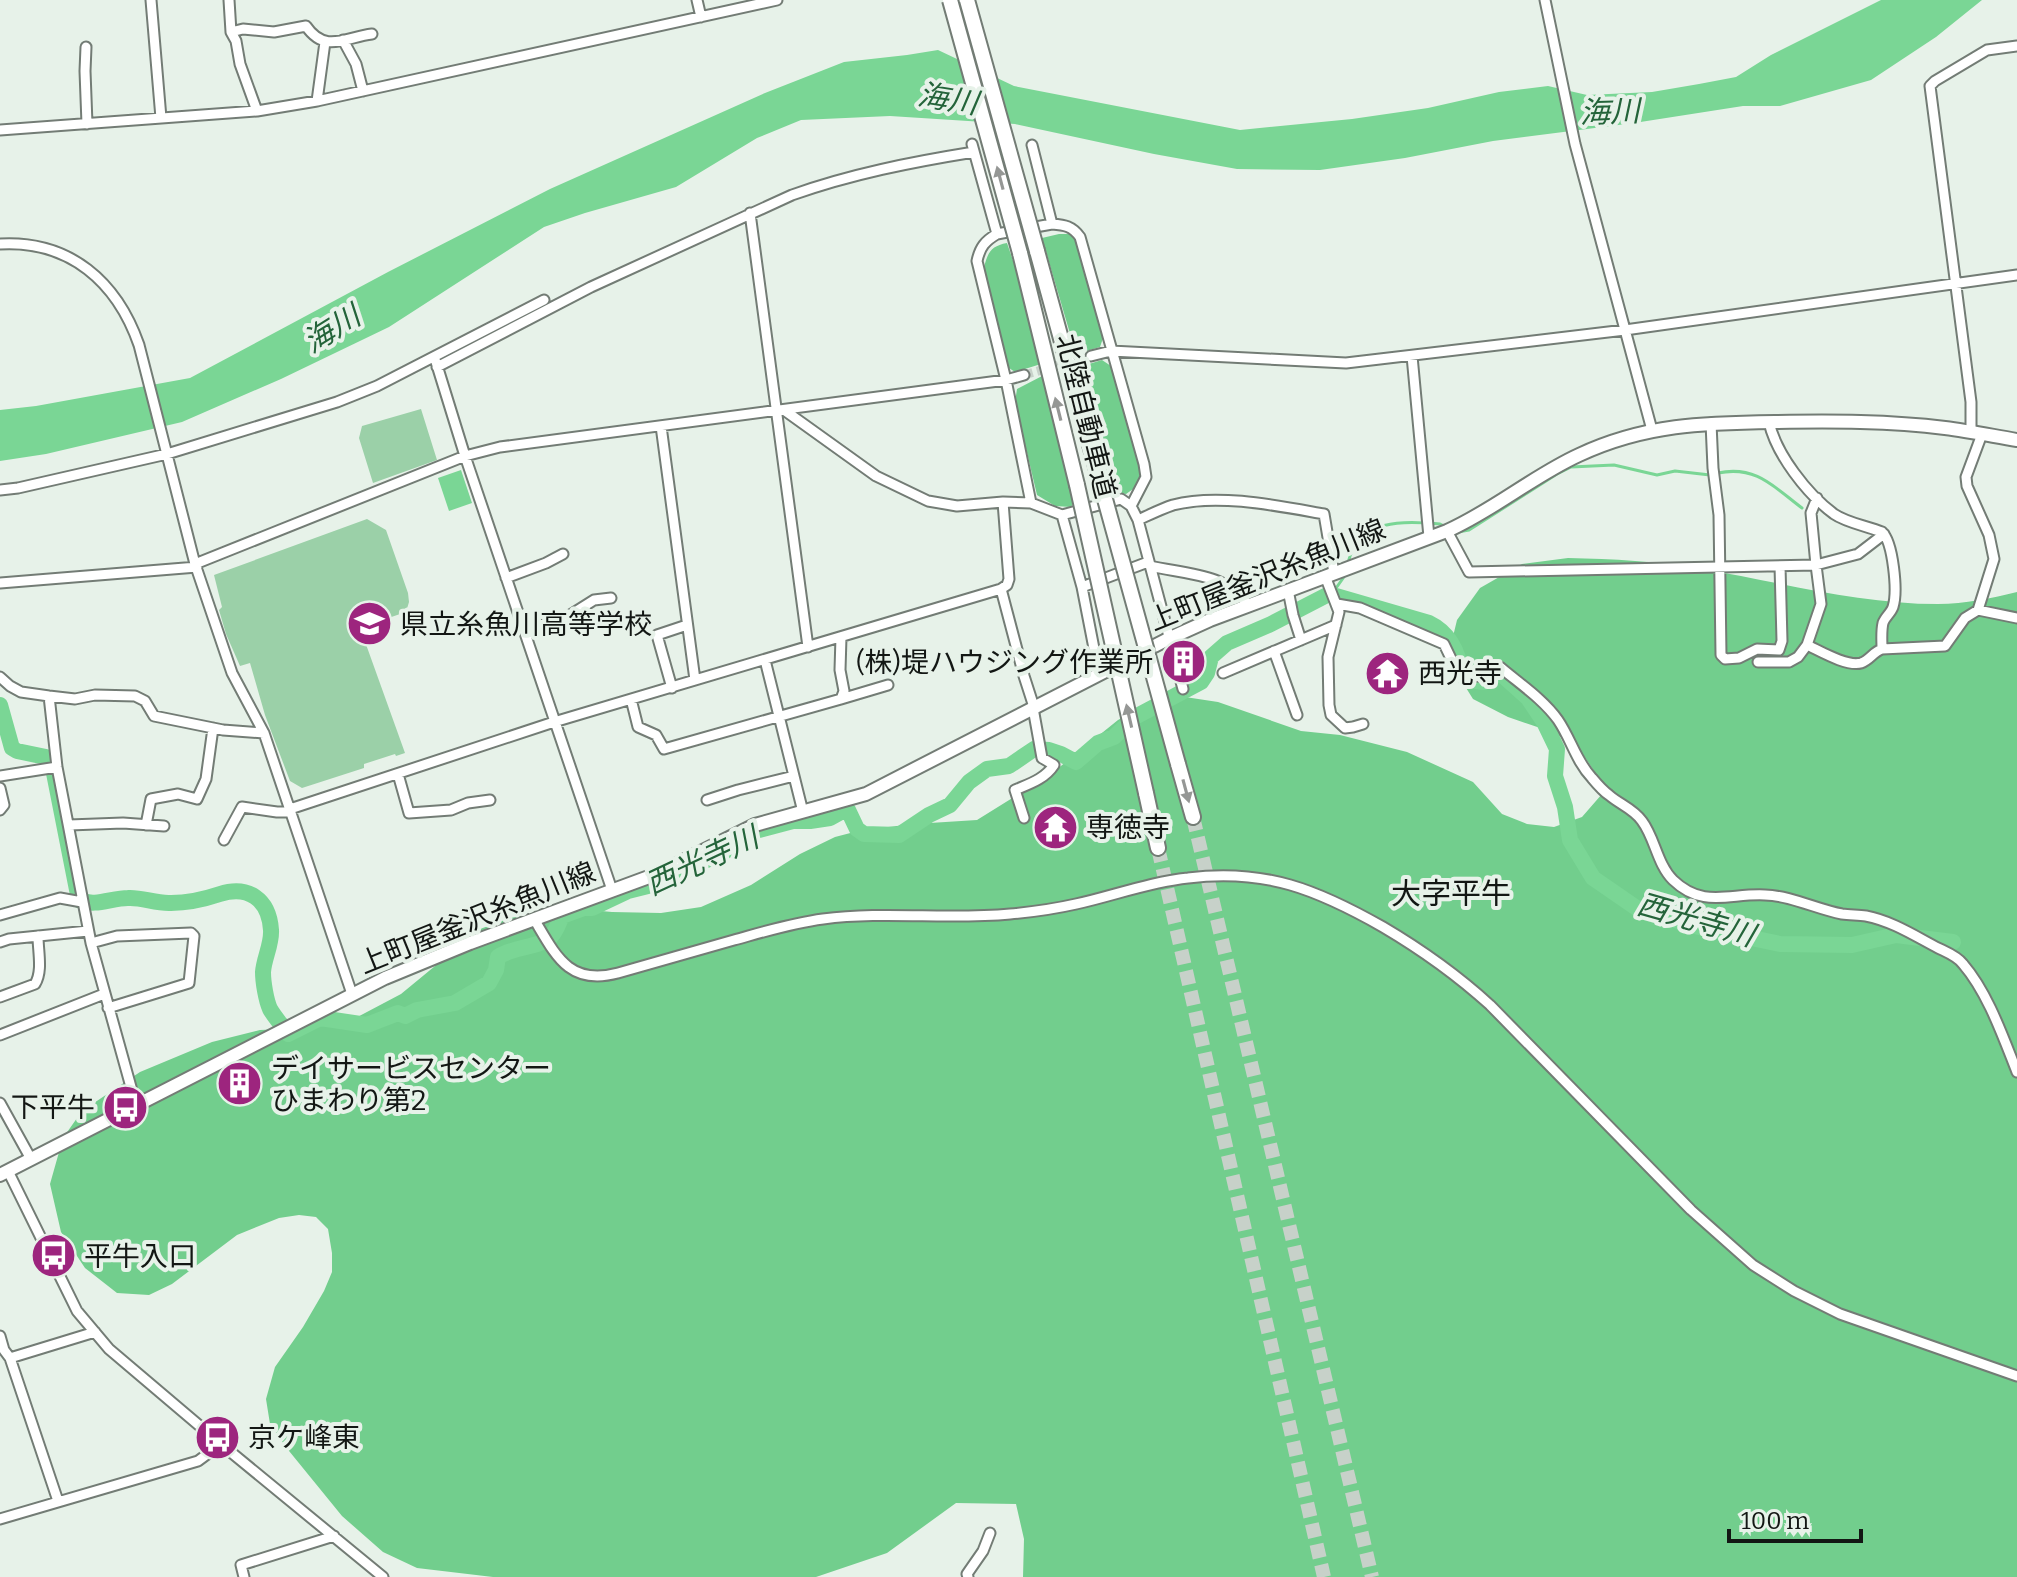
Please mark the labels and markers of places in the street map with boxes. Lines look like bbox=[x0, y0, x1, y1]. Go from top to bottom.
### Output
school or university icon: 県立糸魚川高等学校 bbox=[345, 600, 393, 648]
place label: 県立糸魚川高等学校 bbox=[400, 608, 652, 641]
building icon: (株)堤ハウジング作業所 bbox=[1160, 638, 1208, 686]
place label: (株)堤ハウジング作業所 bbox=[856, 646, 1153, 679]
temple icon: 西光寺 bbox=[1363, 649, 1411, 697]
place label: 西光寺 bbox=[1418, 657, 1502, 690]
temple icon: 専徳寺 bbox=[1031, 803, 1079, 851]
place label: 専徳寺 bbox=[1086, 811, 1170, 844]
place label: デイサービスセンター ひまわり第2 bbox=[271, 1052, 551, 1117]
building icon: デイサービスセンター ひまわり第2 bbox=[216, 1060, 264, 1108]
bus stop icon: 下平牛 bbox=[102, 1083, 150, 1131]
place label: 下平牛 bbox=[11, 1091, 95, 1124]
bus stop icon: 平牛入口 bbox=[29, 1232, 77, 1280]
place label: 平牛入口 bbox=[84, 1240, 196, 1273]
bus stop icon: 京ケ峰東 bbox=[193, 1413, 241, 1461]
place label: 京ケ峰東 bbox=[248, 1421, 360, 1454]

